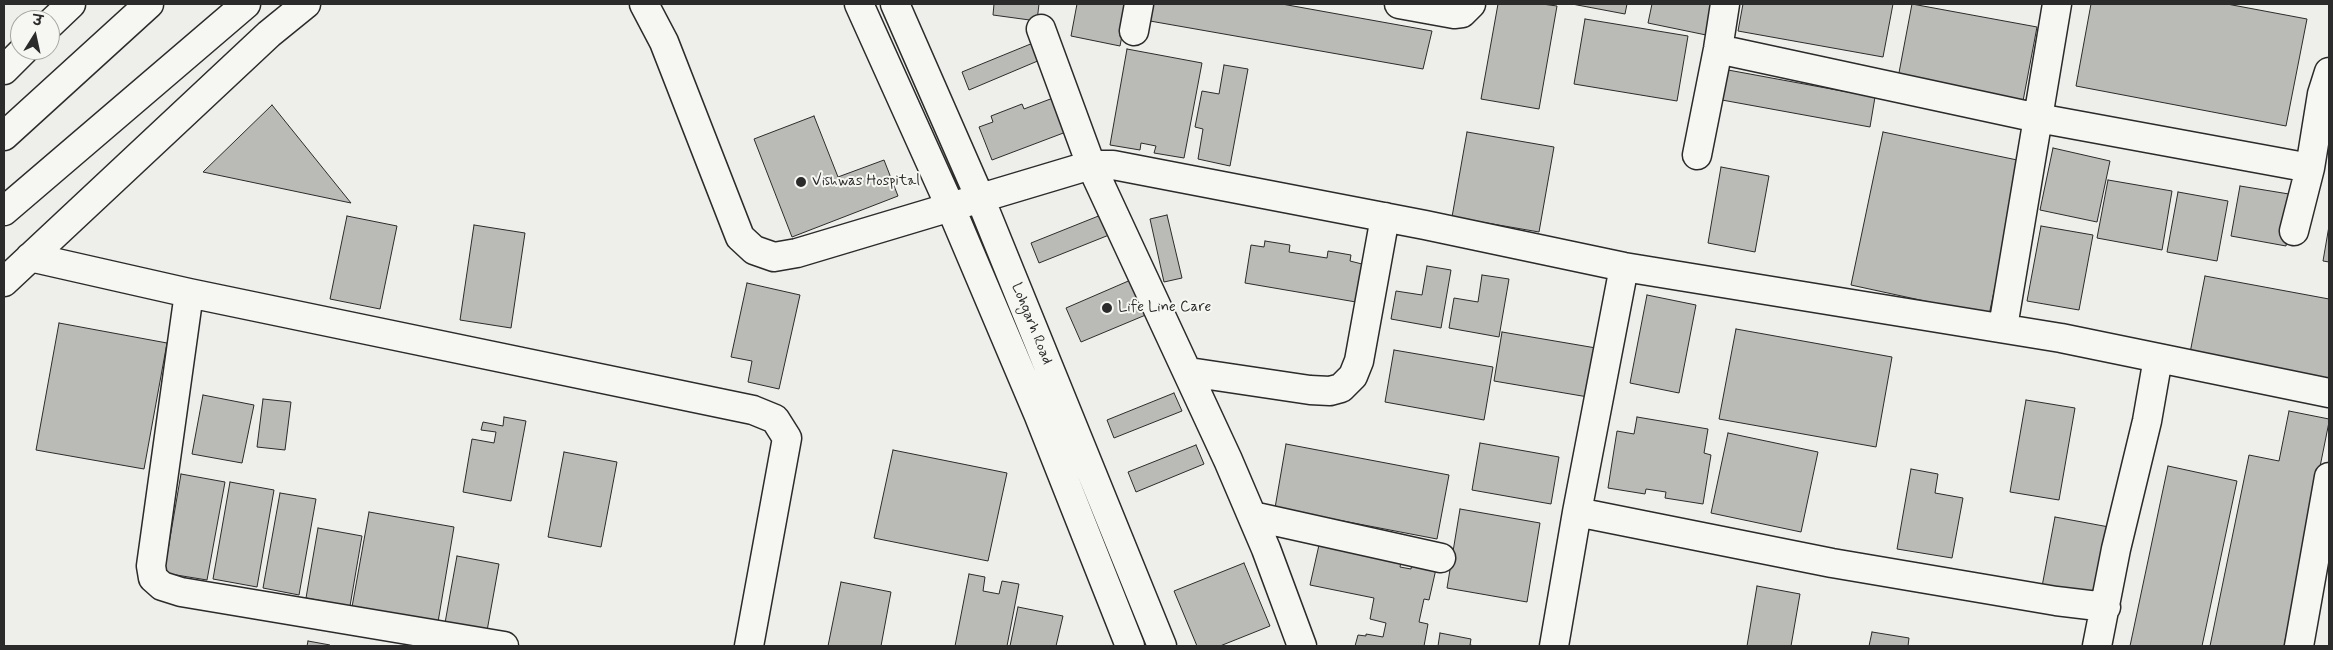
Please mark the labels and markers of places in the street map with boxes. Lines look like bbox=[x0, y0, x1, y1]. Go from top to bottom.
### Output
place label: Vishwas Hospital bbox=[812, 173, 920, 191]
marker: Vishwas Hospital bbox=[794, 175, 808, 189]
place label: Life Line Care bbox=[1118, 299, 1211, 317]
marker: Life Line Care bbox=[1100, 301, 1114, 315]

